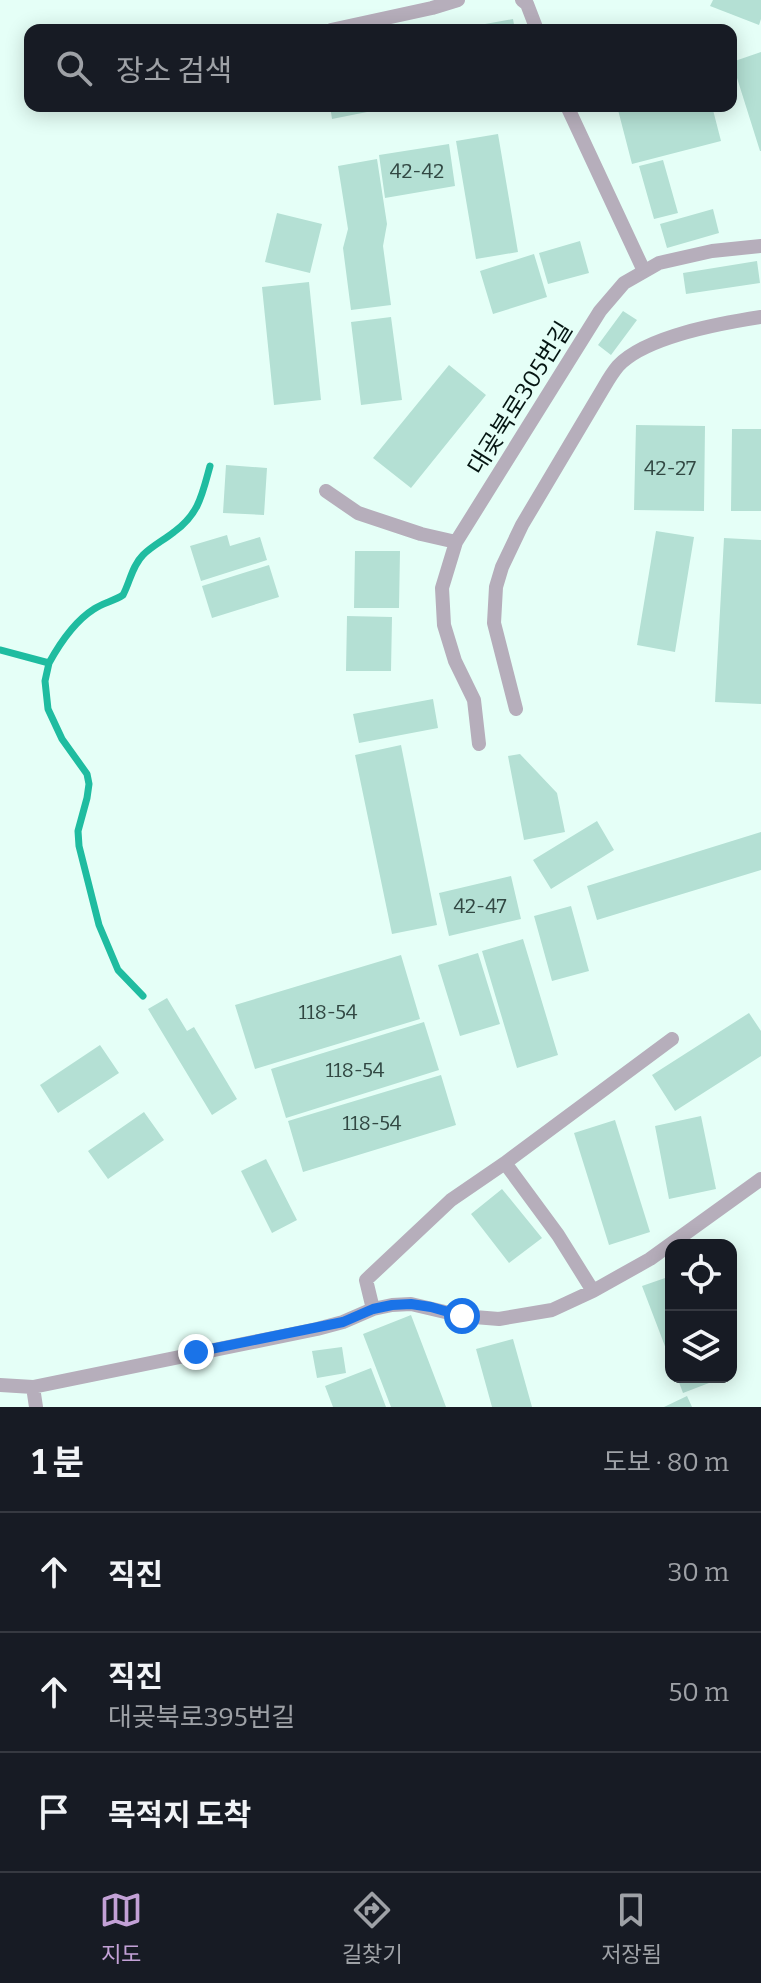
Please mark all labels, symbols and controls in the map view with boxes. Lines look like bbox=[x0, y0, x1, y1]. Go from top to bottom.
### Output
search box bbox=[24, 24, 737, 112]
icon: search bbox=[52, 46, 96, 90]
text: 장소 검색 bbox=[116, 53, 232, 89]
house number: 42-42 bbox=[390, 159, 444, 183]
street label: 대곶북로305번길 bbox=[462, 317, 578, 479]
house number: 42-27 bbox=[644, 456, 696, 480]
house number: 42-47 bbox=[453, 894, 507, 918]
house number: 118-54 bbox=[298, 1000, 358, 1024]
house number: 118-54 bbox=[325, 1058, 385, 1082]
house number: 118-54 bbox=[342, 1111, 402, 1135]
map controls bbox=[665, 1239, 737, 1383]
button: locate bbox=[665, 1239, 737, 1311]
route start bbox=[444, 1298, 480, 1334]
button: layers bbox=[665, 1311, 737, 1383]
route end bbox=[178, 1334, 214, 1370]
text: 1 분 bbox=[32, 1442, 84, 1483]
text: 도보 · 80 m bbox=[603, 1447, 729, 1478]
icon: ahead bbox=[32, 1550, 76, 1594]
text: 직진 bbox=[108, 1557, 163, 1593]
text: 30 m bbox=[668, 1557, 729, 1588]
text: 직진 bbox=[108, 1659, 163, 1695]
icon: ahead bbox=[32, 1670, 76, 1714]
text: 50 m bbox=[668, 1677, 729, 1708]
text: 대곶북로395번길 bbox=[108, 1702, 295, 1733]
icon: arrive bbox=[32, 1790, 76, 1834]
text: 목적지 도착 bbox=[108, 1797, 251, 1833]
tab: 지도 bbox=[99, 1888, 143, 1968]
tab: 길찾기 bbox=[342, 1888, 402, 1968]
tab: 저장됨 bbox=[601, 1888, 662, 1968]

